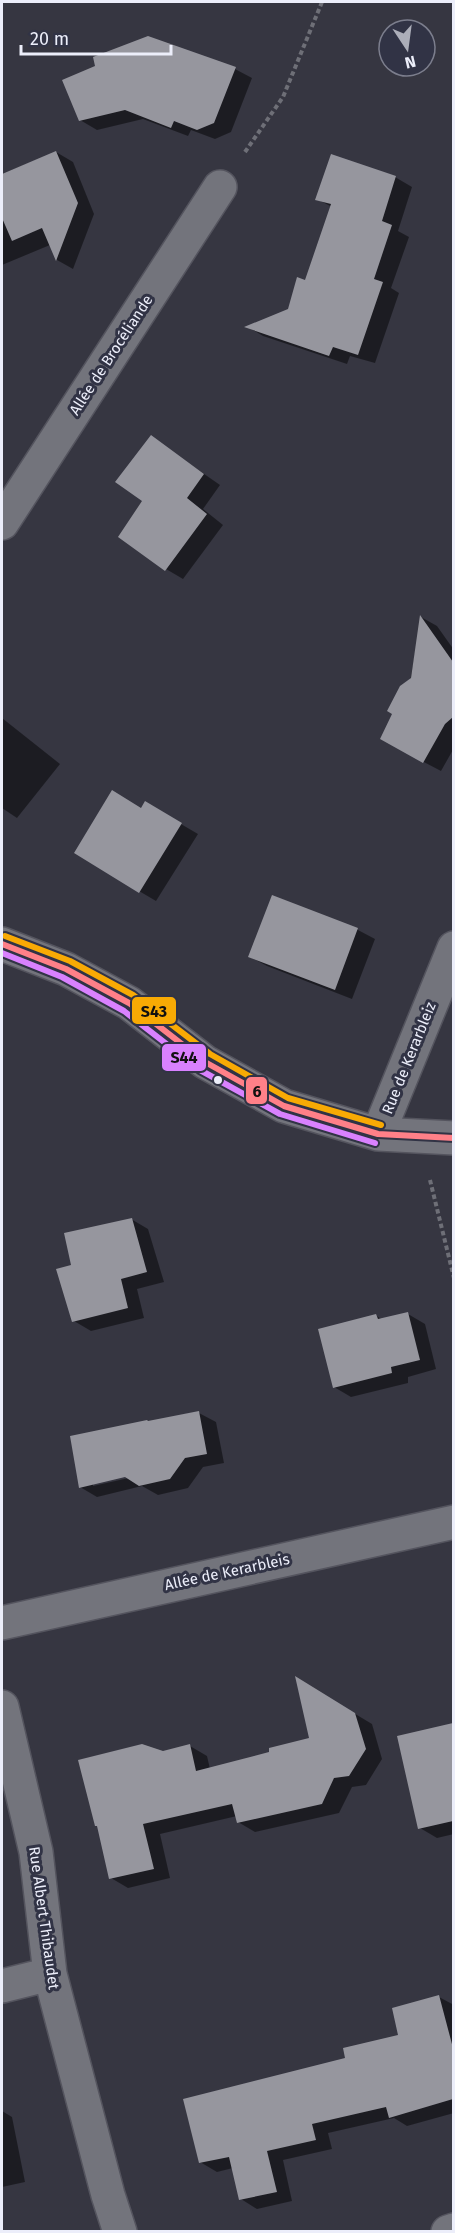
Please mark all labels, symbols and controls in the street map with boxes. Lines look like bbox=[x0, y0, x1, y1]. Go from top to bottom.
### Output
scale bar bbox=[21, 18, 171, 56]
north arrow bbox=[377, 18, 437, 78]
text: 20 m bbox=[30, 28, 69, 50]
text: N bbox=[403, 52, 418, 73]
street label: Allée de Brocéliande bbox=[65, 291, 157, 419]
line badge: S43 bbox=[131, 996, 177, 1025]
street label: Rue de Kerarbleiz bbox=[378, 999, 440, 1117]
text: S43 bbox=[141, 1002, 167, 1021]
line badge: S44 bbox=[161, 1043, 207, 1072]
text: S44 bbox=[170, 1048, 198, 1067]
unlabelled marker bbox=[212, 1074, 224, 1086]
line badge: 6 bbox=[245, 1076, 268, 1105]
text: 6 bbox=[252, 1082, 262, 1101]
street label: Allée de Kerarbleis bbox=[163, 1550, 291, 1594]
street label: Rue Albert Thibaudet bbox=[25, 1845, 63, 1991]

